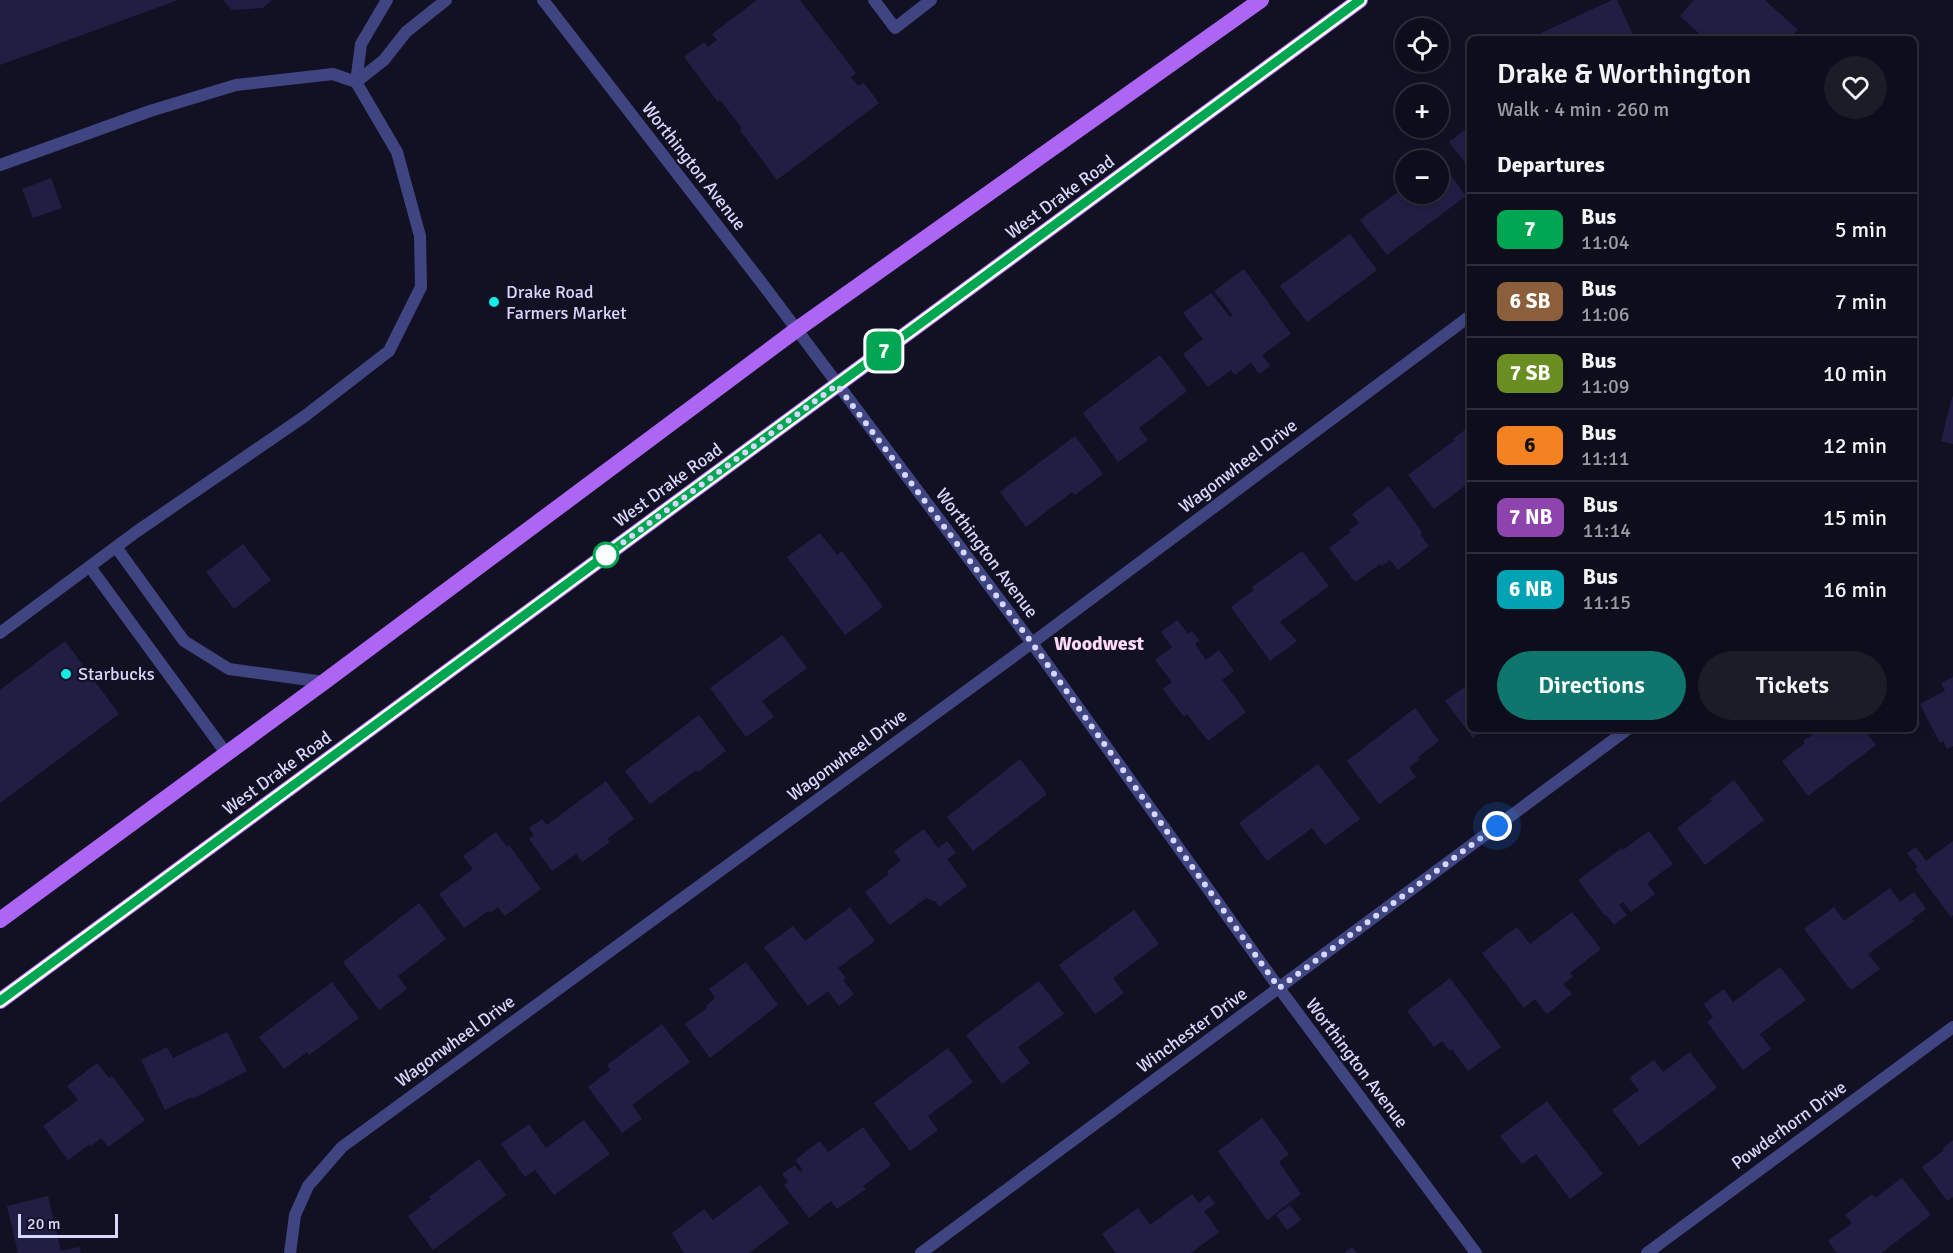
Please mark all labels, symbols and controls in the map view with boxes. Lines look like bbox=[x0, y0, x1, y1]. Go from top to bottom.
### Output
map controls bbox=[1395, 18, 1449, 204]
button: locate bbox=[1395, 18, 1449, 72]
button: heart bbox=[1824, 56, 1887, 119]
text: Drake & Worthington bbox=[1497, 57, 1751, 91]
button: + bbox=[1395, 84, 1449, 138]
street label: Worthington Avenue bbox=[637, 97, 751, 235]
text: Walk · 4 min · 260 m bbox=[1497, 97, 1669, 122]
street label: West Drake Road bbox=[1001, 150, 1119, 244]
button: − bbox=[1395, 150, 1449, 204]
text: Departures bbox=[1497, 151, 1605, 178]
text: Bus bbox=[1581, 203, 1616, 230]
text: 7 bbox=[1524, 216, 1536, 242]
text: 5 min bbox=[1835, 216, 1887, 243]
text: 11:04 bbox=[1581, 230, 1630, 255]
text: Bus bbox=[1581, 275, 1616, 302]
place label: Drake Road Farmers Market bbox=[506, 281, 627, 324]
text: 6 SB bbox=[1510, 288, 1550, 314]
text: 7 min bbox=[1835, 288, 1887, 315]
marker: Drake Road Farmers Market bbox=[487, 295, 501, 309]
text: 11:06 bbox=[1581, 302, 1630, 327]
line badge: 7 bbox=[864, 332, 904, 370]
text: 7 bbox=[878, 338, 890, 364]
text: Bus bbox=[1581, 347, 1616, 374]
text: 7 SB bbox=[1510, 360, 1550, 386]
text: 10 min bbox=[1823, 360, 1887, 387]
text: 11:09 bbox=[1581, 374, 1630, 399]
street label: Wagonwheel Drive bbox=[1175, 414, 1301, 518]
text: Bus bbox=[1581, 419, 1616, 446]
text: 6 bbox=[1524, 432, 1536, 458]
text: 12 min bbox=[1823, 432, 1887, 459]
street label: West Drake Road bbox=[609, 438, 727, 532]
text: 11:11 bbox=[1581, 446, 1630, 471]
street label: Worthington Avenue bbox=[931, 484, 1043, 622]
text: Bus bbox=[1582, 491, 1618, 518]
text: 7 NB bbox=[1509, 504, 1552, 530]
text: 15 min bbox=[1823, 504, 1887, 531]
text: 11:14 bbox=[1582, 518, 1631, 543]
unlabelled marker bbox=[593, 542, 619, 568]
text: Bus bbox=[1582, 563, 1618, 590]
text: 6 NB bbox=[1509, 576, 1552, 602]
text: 16 min bbox=[1823, 576, 1887, 603]
text: 11:15 bbox=[1582, 590, 1631, 615]
district label: Woodwest bbox=[1054, 631, 1145, 656]
button: Directions bbox=[1497, 651, 1686, 720]
button: Tickets bbox=[1698, 651, 1887, 720]
place label: Starbucks bbox=[78, 663, 155, 685]
marker: Starbucks bbox=[59, 667, 73, 681]
street label: Wagonwheel Drive bbox=[783, 704, 911, 806]
street label: West Drake Road bbox=[218, 726, 336, 820]
your location bbox=[1482, 811, 1512, 841]
street label: Winchester Drive bbox=[1132, 983, 1252, 1077]
street label: Wagonwheel Drive bbox=[391, 990, 519, 1092]
street label: Worthington Avenue bbox=[1301, 994, 1413, 1132]
street label: Powderhorn Drive bbox=[1727, 1076, 1851, 1174]
scale bar bbox=[18, 1211, 118, 1238]
text: 20 m bbox=[27, 1214, 61, 1234]

